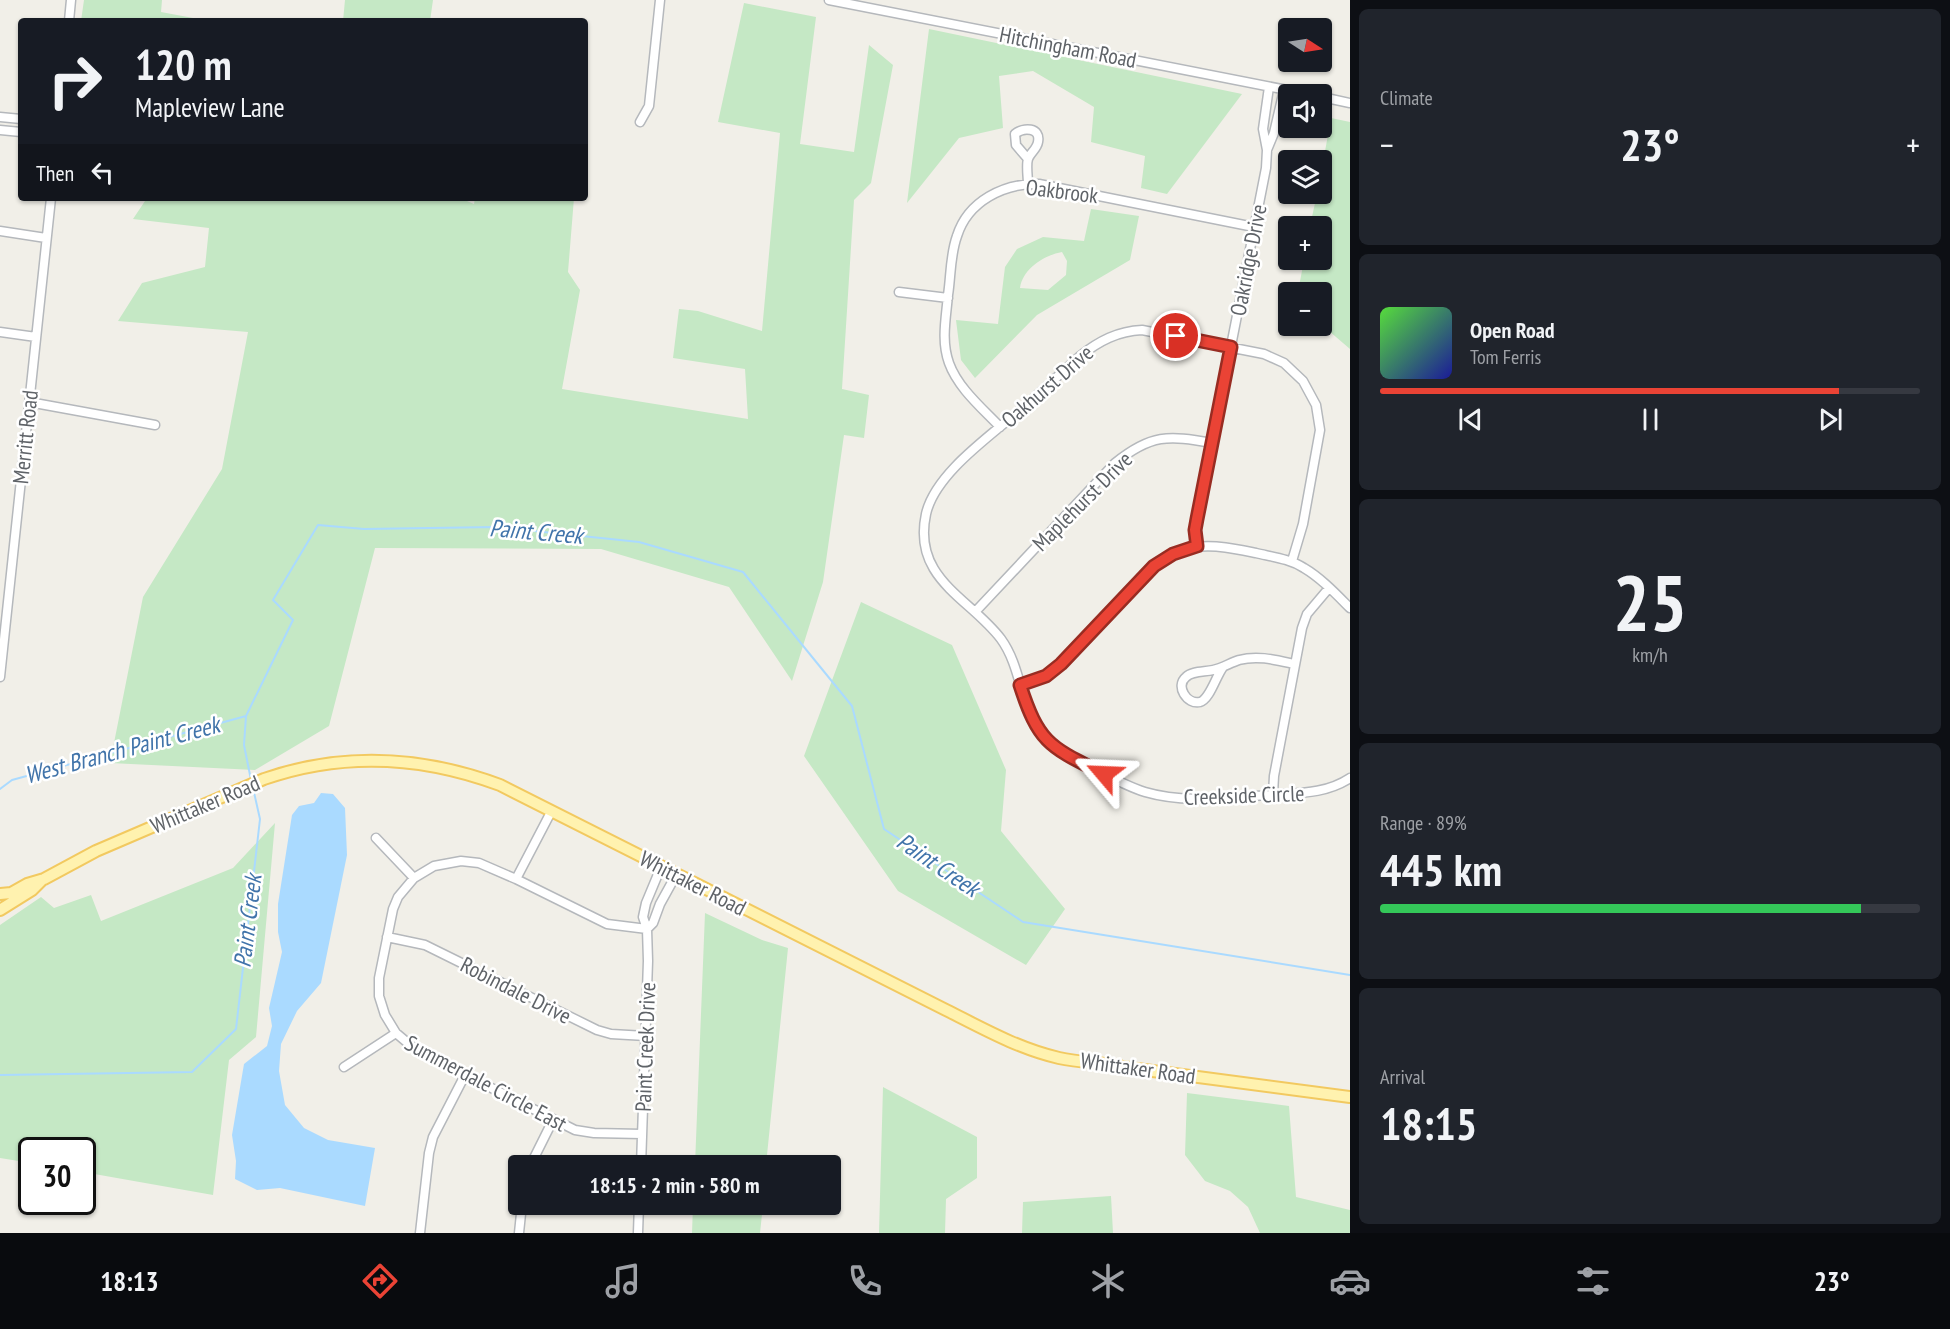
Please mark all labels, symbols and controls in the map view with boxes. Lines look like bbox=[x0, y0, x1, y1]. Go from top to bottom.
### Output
north arrow bbox=[1278, 18, 1332, 72]
map controls bbox=[1278, 18, 1332, 336]
street label: Hitchingham Road bbox=[997, 20, 1139, 74]
text: 120 m bbox=[135, 37, 232, 92]
icon: right bbox=[36, 42, 114, 120]
button: sound bbox=[1278, 84, 1332, 138]
text: Climate bbox=[1380, 85, 1433, 111]
text: Mapleview Lane bbox=[135, 90, 285, 124]
text: 23° bbox=[1620, 115, 1680, 173]
text: − bbox=[1380, 123, 1394, 166]
text: + bbox=[1906, 123, 1920, 166]
button: layers bbox=[1278, 150, 1332, 204]
icon: left bbox=[86, 156, 119, 189]
text: Then bbox=[36, 159, 74, 187]
street label: Oakbrook bbox=[1024, 173, 1100, 209]
street label: Oakridge Drive bbox=[1223, 202, 1273, 318]
button: + bbox=[1278, 216, 1332, 270]
button: − bbox=[1278, 282, 1332, 336]
pin bbox=[1150, 310, 1201, 361]
text: Open Road bbox=[1470, 316, 1555, 344]
icon: arrive bbox=[1159, 319, 1192, 352]
street label: Oakhurst Drive bbox=[995, 338, 1099, 434]
text: Tom Ferris bbox=[1470, 344, 1541, 370]
street label: Merritt Road bbox=[6, 389, 44, 485]
icon: previous bbox=[1454, 403, 1487, 436]
icon: pause bbox=[1634, 403, 1667, 436]
icon: next bbox=[1814, 403, 1847, 436]
street label: Maplehurst Drive bbox=[1026, 445, 1138, 557]
water label: Paint Creek bbox=[488, 512, 587, 551]
text: 25 bbox=[1613, 552, 1687, 653]
text: km/h bbox=[1632, 642, 1668, 668]
water label: West Branch Paint Creek bbox=[21, 708, 225, 790]
position arrow bbox=[1072, 742, 1136, 806]
street label: Whittaker Road bbox=[146, 768, 264, 840]
street label: Creekside Circle bbox=[1183, 779, 1305, 811]
text: Range · 89% bbox=[1380, 810, 1467, 836]
water label: Paint Creek bbox=[891, 826, 988, 905]
text: 445 km bbox=[1380, 840, 1502, 898]
street label: Whittaker Road bbox=[635, 844, 751, 922]
water label: Paint Creek bbox=[226, 870, 269, 969]
street label: Robindale Drive bbox=[456, 950, 576, 1030]
street label: Paint Creek Drive bbox=[629, 982, 661, 1112]
street label: Summerdale Circle East bbox=[400, 1029, 572, 1137]
street label: Whittaker Road bbox=[1079, 1046, 1197, 1090]
text: Arrival bbox=[1380, 1064, 1425, 1090]
text: 18:15 bbox=[1380, 1094, 1477, 1152]
speed limit sign: 30 bbox=[18, 1137, 96, 1215]
text: 18:15 · 2 min · 580 m bbox=[589, 1171, 760, 1199]
icon: directions bbox=[359, 1260, 401, 1302]
icon: music bbox=[602, 1260, 644, 1302]
icon: phone bbox=[844, 1260, 886, 1302]
icon: climate bbox=[1087, 1260, 1129, 1302]
icon: car bbox=[1329, 1260, 1371, 1302]
icon: filters bbox=[1572, 1260, 1614, 1302]
text: 18:13 bbox=[100, 1264, 159, 1298]
text: 23° bbox=[1814, 1264, 1850, 1298]

